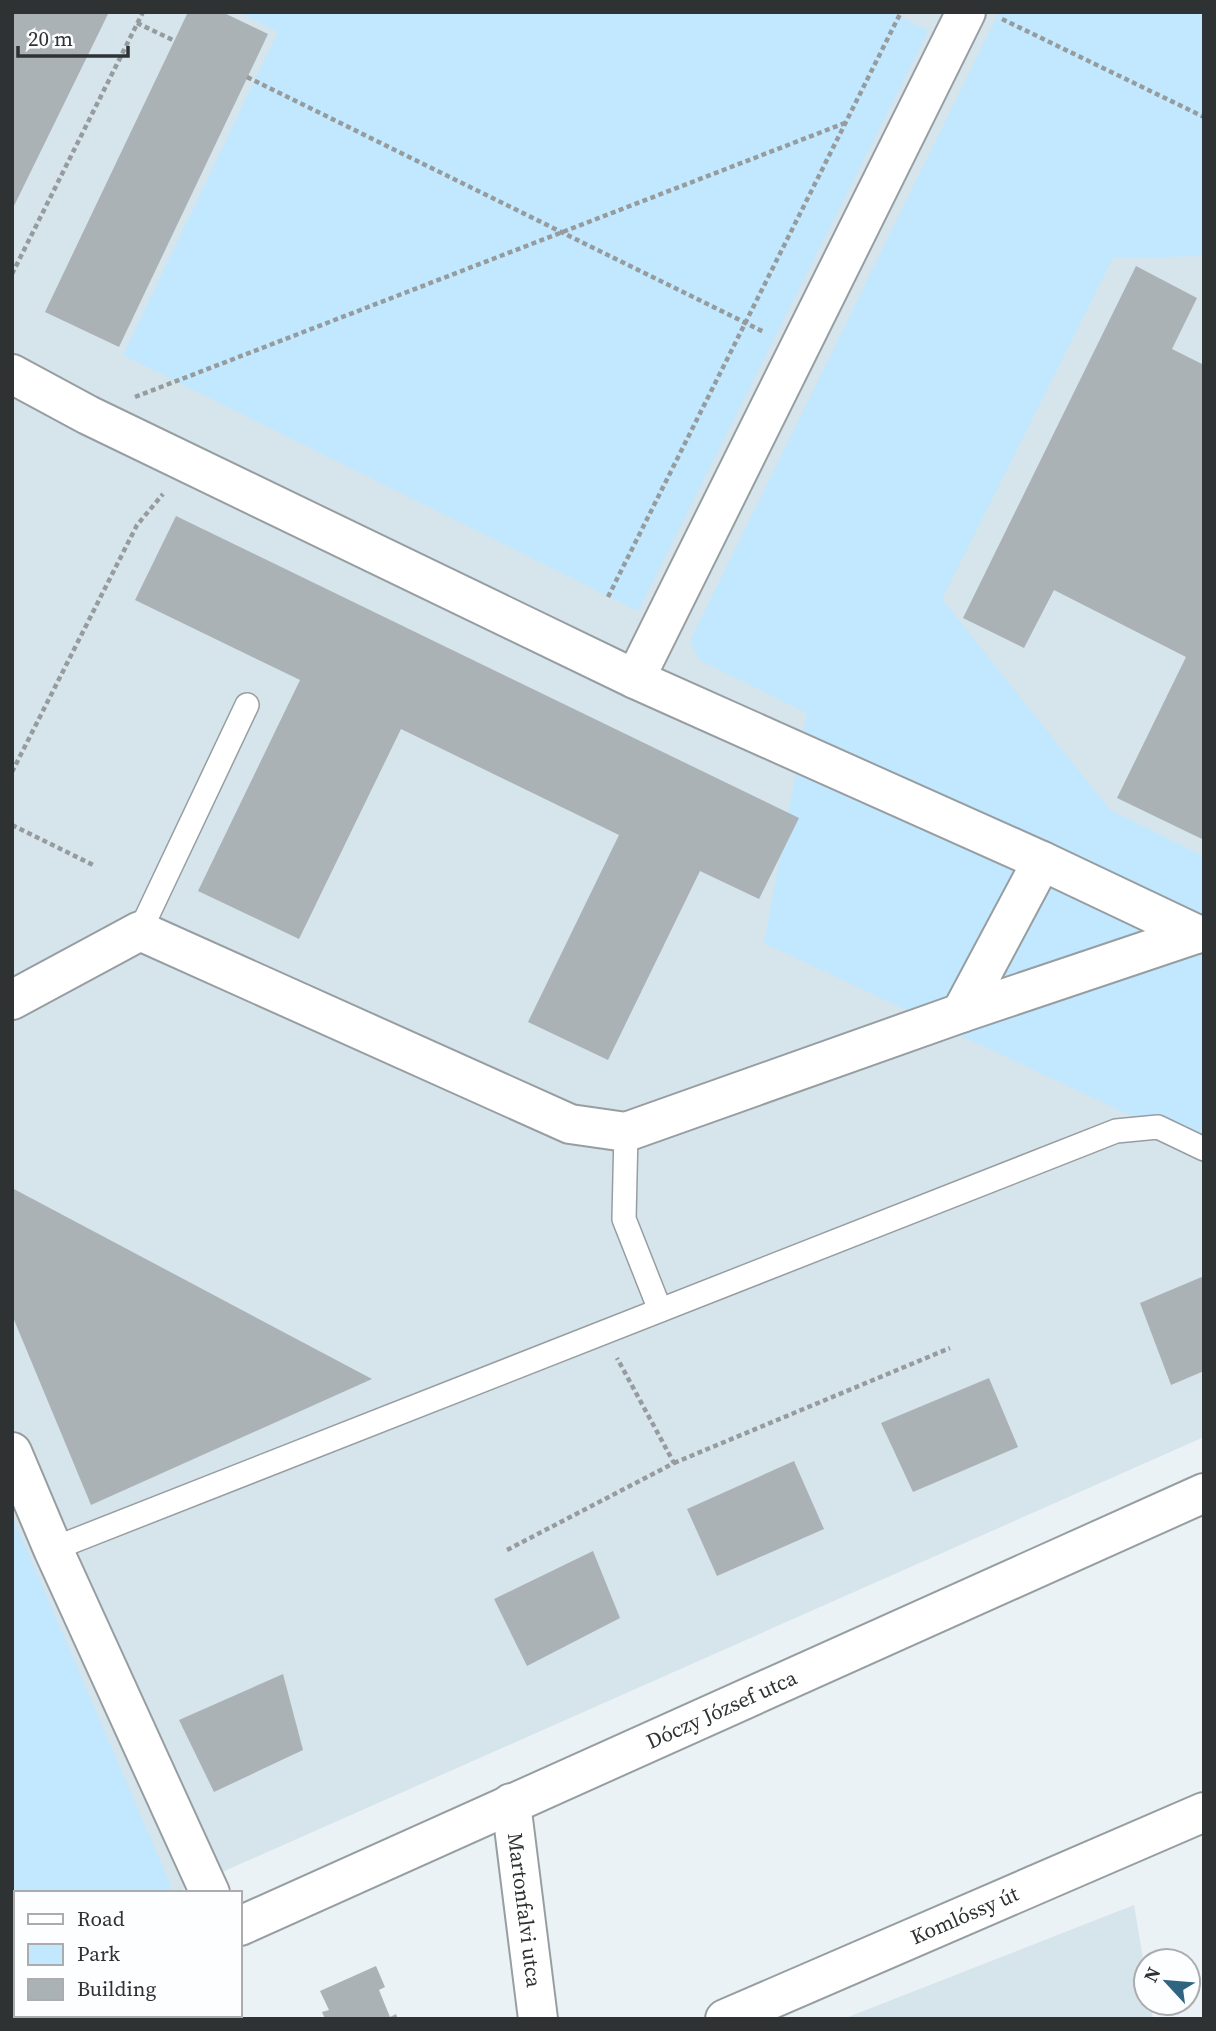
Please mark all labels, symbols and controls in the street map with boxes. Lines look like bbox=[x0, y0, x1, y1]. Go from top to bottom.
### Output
scale bar bbox=[18, 14, 128, 58]
text: 20 m bbox=[28, 24, 73, 53]
street label: Dóczy József utca bbox=[641, 1663, 802, 1756]
street label: Martonfalvi utca bbox=[501, 1831, 549, 1989]
street label: Komlóssy út bbox=[906, 1879, 1023, 1951]
legend bbox=[14, 1891, 242, 2017]
text: Road bbox=[77, 1904, 125, 1933]
text: Park bbox=[77, 1939, 121, 1968]
north arrow bbox=[1132, 1947, 1202, 2017]
text: N bbox=[1137, 1962, 1167, 1986]
text: Building bbox=[77, 1974, 156, 2003]

